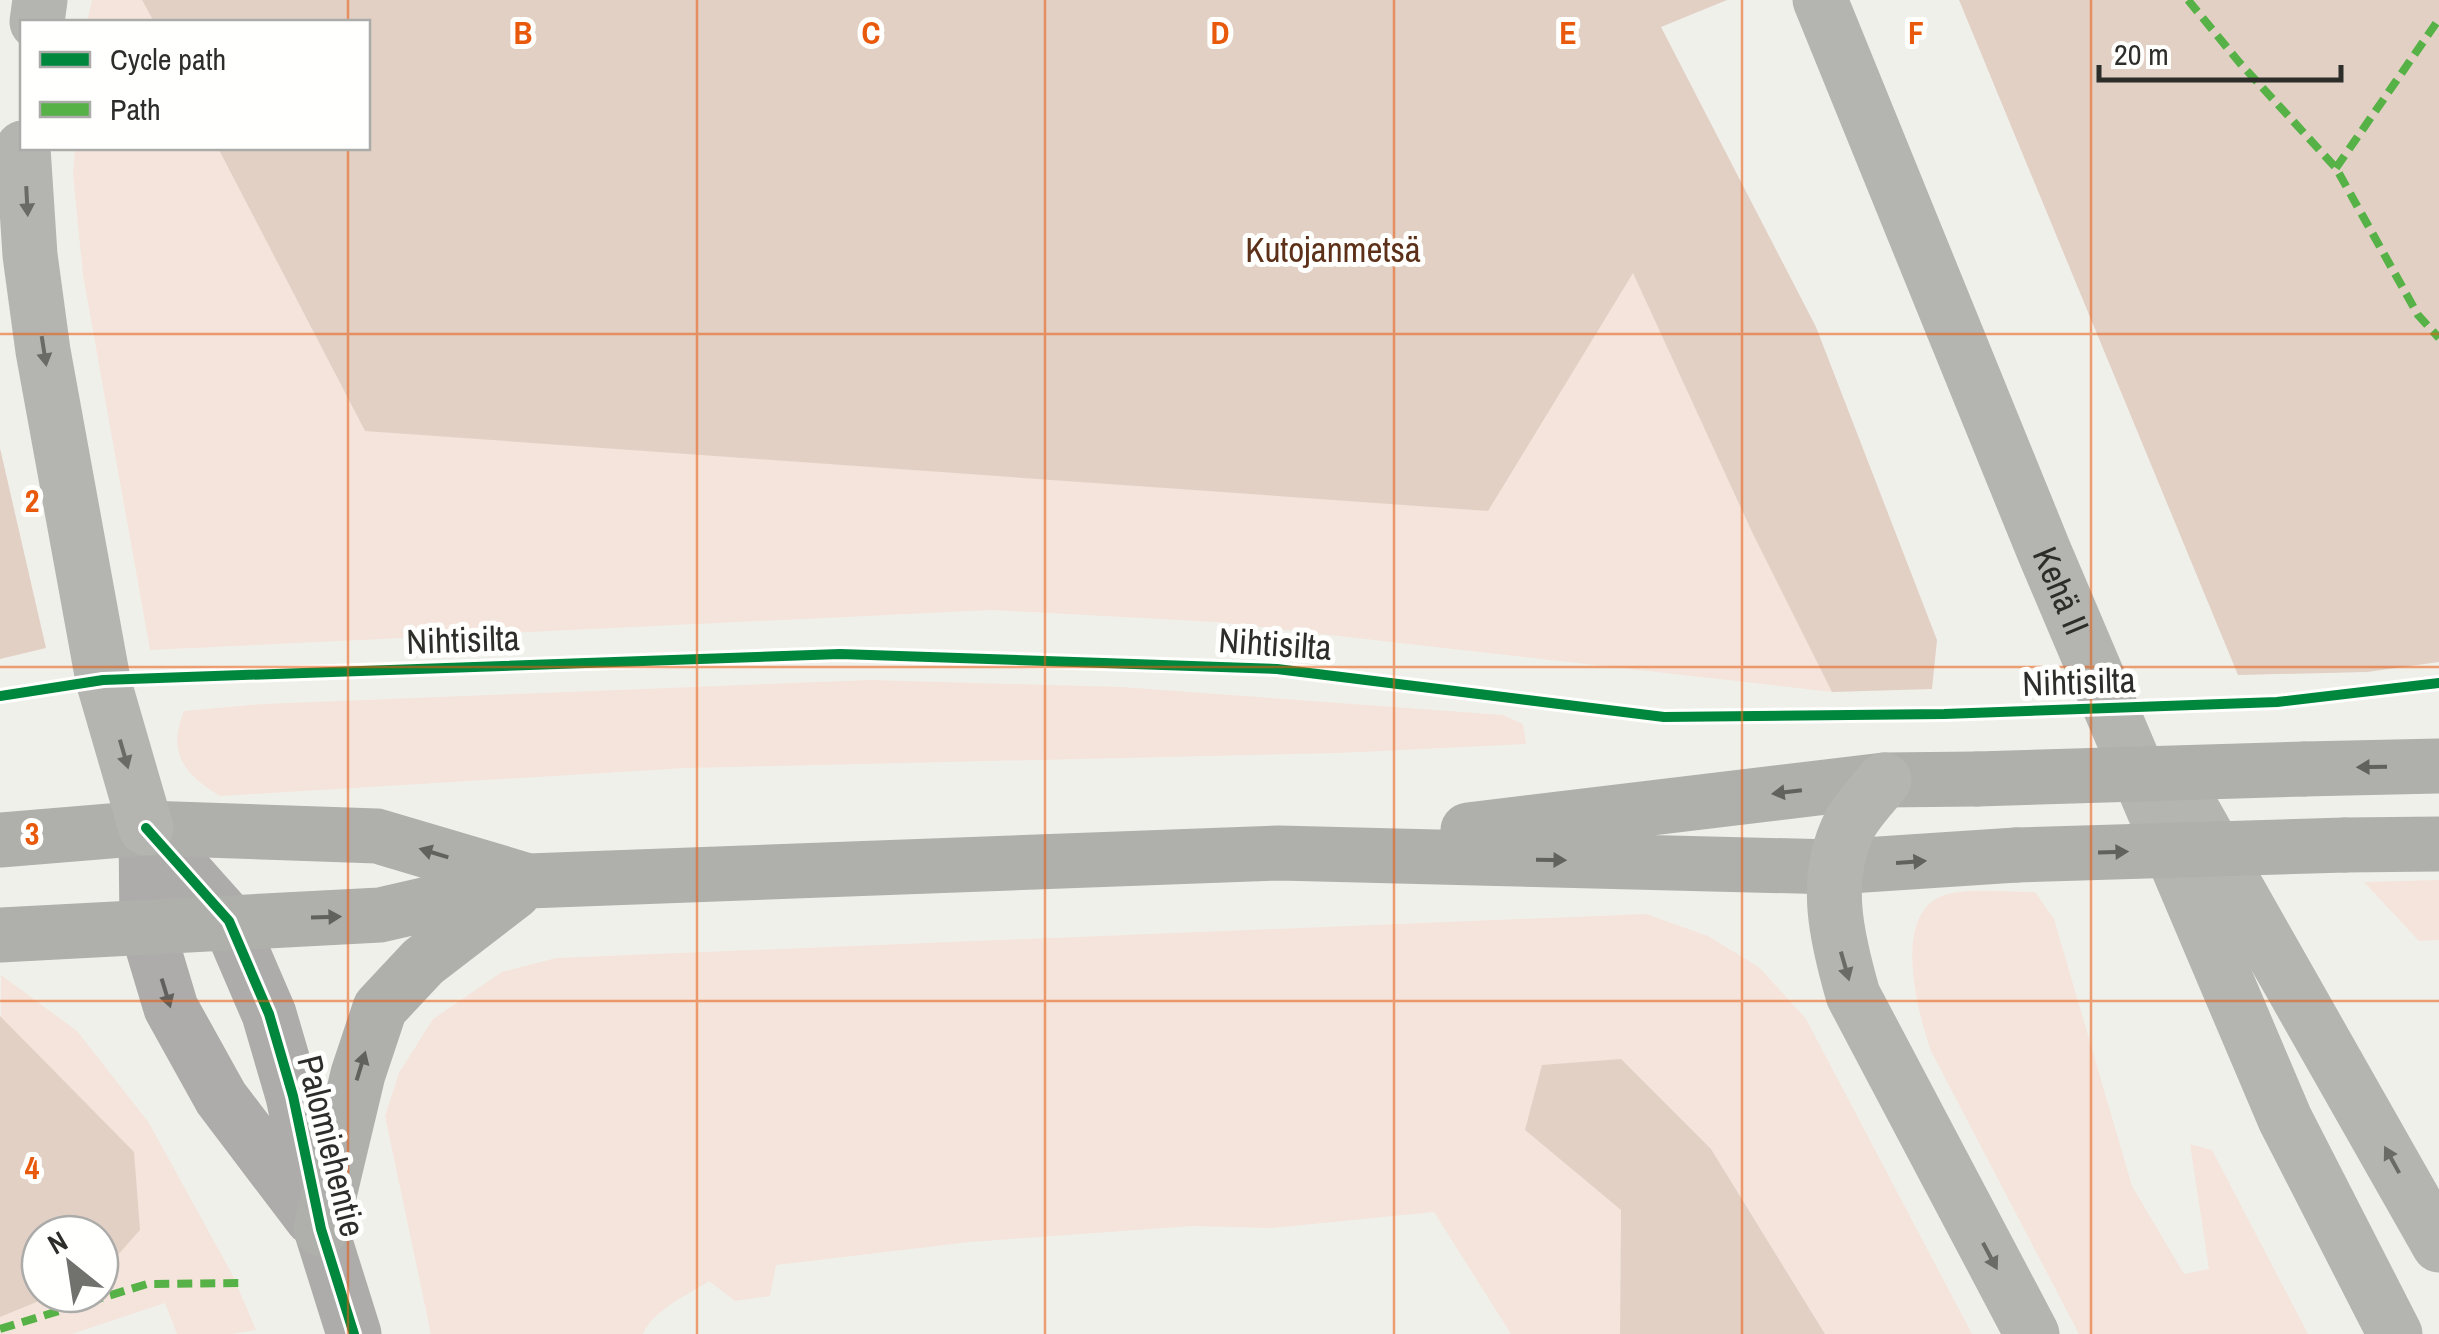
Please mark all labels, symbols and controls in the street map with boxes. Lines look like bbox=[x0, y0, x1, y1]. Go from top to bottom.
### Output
text: B bbox=[514, 11, 532, 54]
text: C bbox=[862, 11, 880, 54]
text: D bbox=[1211, 11, 1229, 54]
text: E bbox=[1559, 11, 1577, 54]
text: F bbox=[1908, 11, 1924, 54]
legend bbox=[20, 20, 370, 150]
scale bar bbox=[2099, 20, 2342, 82]
text: 20 m bbox=[2114, 34, 2169, 74]
text: Cycle path bbox=[110, 39, 226, 79]
text: Path bbox=[110, 89, 161, 129]
one-way arrow bbox=[19, 186, 35, 218]
park label: Kutojanmetsä bbox=[1245, 226, 1421, 273]
one-way arrow bbox=[37, 336, 52, 367]
text: 2 bbox=[25, 479, 39, 522]
street label: Kehä II bbox=[2022, 540, 2101, 642]
street label: Nihtisilta bbox=[406, 614, 520, 665]
street label: Nihtisilta bbox=[1217, 616, 1333, 671]
street label: Nihtisilta bbox=[2022, 656, 2136, 707]
one-way arrow bbox=[117, 739, 133, 770]
one-way arrow bbox=[2355, 760, 2387, 776]
one-way arrow bbox=[1771, 784, 1803, 800]
text: 3 bbox=[25, 812, 39, 855]
one-way arrow bbox=[2098, 843, 2129, 859]
one-way arrow bbox=[419, 845, 449, 860]
one-way arrow bbox=[1536, 852, 1568, 868]
one-way arrow bbox=[1896, 853, 1928, 869]
one-way arrow bbox=[311, 909, 343, 925]
one-way arrow bbox=[1838, 952, 1853, 982]
one-way arrow bbox=[159, 978, 174, 1008]
street label: Palomiehentie bbox=[286, 1050, 377, 1241]
one-way arrow bbox=[354, 1051, 369, 1081]
one-way arrow bbox=[2383, 1145, 2400, 1174]
text: 4 bbox=[25, 1146, 40, 1189]
north arrow bbox=[20, 1214, 120, 1314]
text: N bbox=[41, 1222, 74, 1263]
one-way arrow bbox=[1982, 1242, 1999, 1271]

